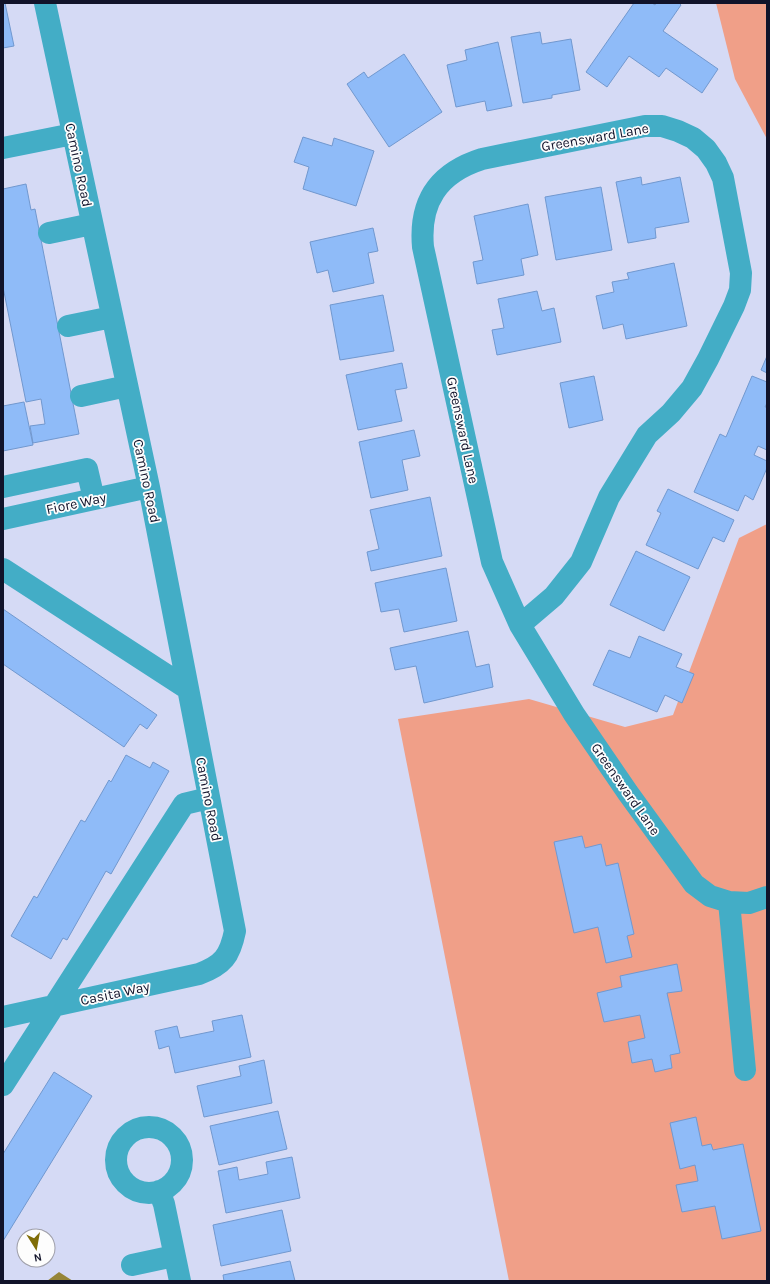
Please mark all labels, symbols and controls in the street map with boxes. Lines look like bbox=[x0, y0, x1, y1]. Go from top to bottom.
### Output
street label: Greensward Lane bbox=[540, 120, 650, 155]
street label: Camino Road bbox=[61, 122, 96, 209]
street label: Greensward Lane bbox=[443, 375, 482, 485]
street label: Camino Road bbox=[129, 438, 164, 525]
street label: Fiore Way bbox=[44, 489, 108, 518]
street label: Greensward Lane bbox=[587, 740, 664, 839]
street label: Camino Road bbox=[192, 756, 225, 843]
street label: Casita Way bbox=[79, 978, 152, 1009]
north arrow bbox=[16, 1228, 56, 1268]
text: N bbox=[33, 1250, 43, 1264]

